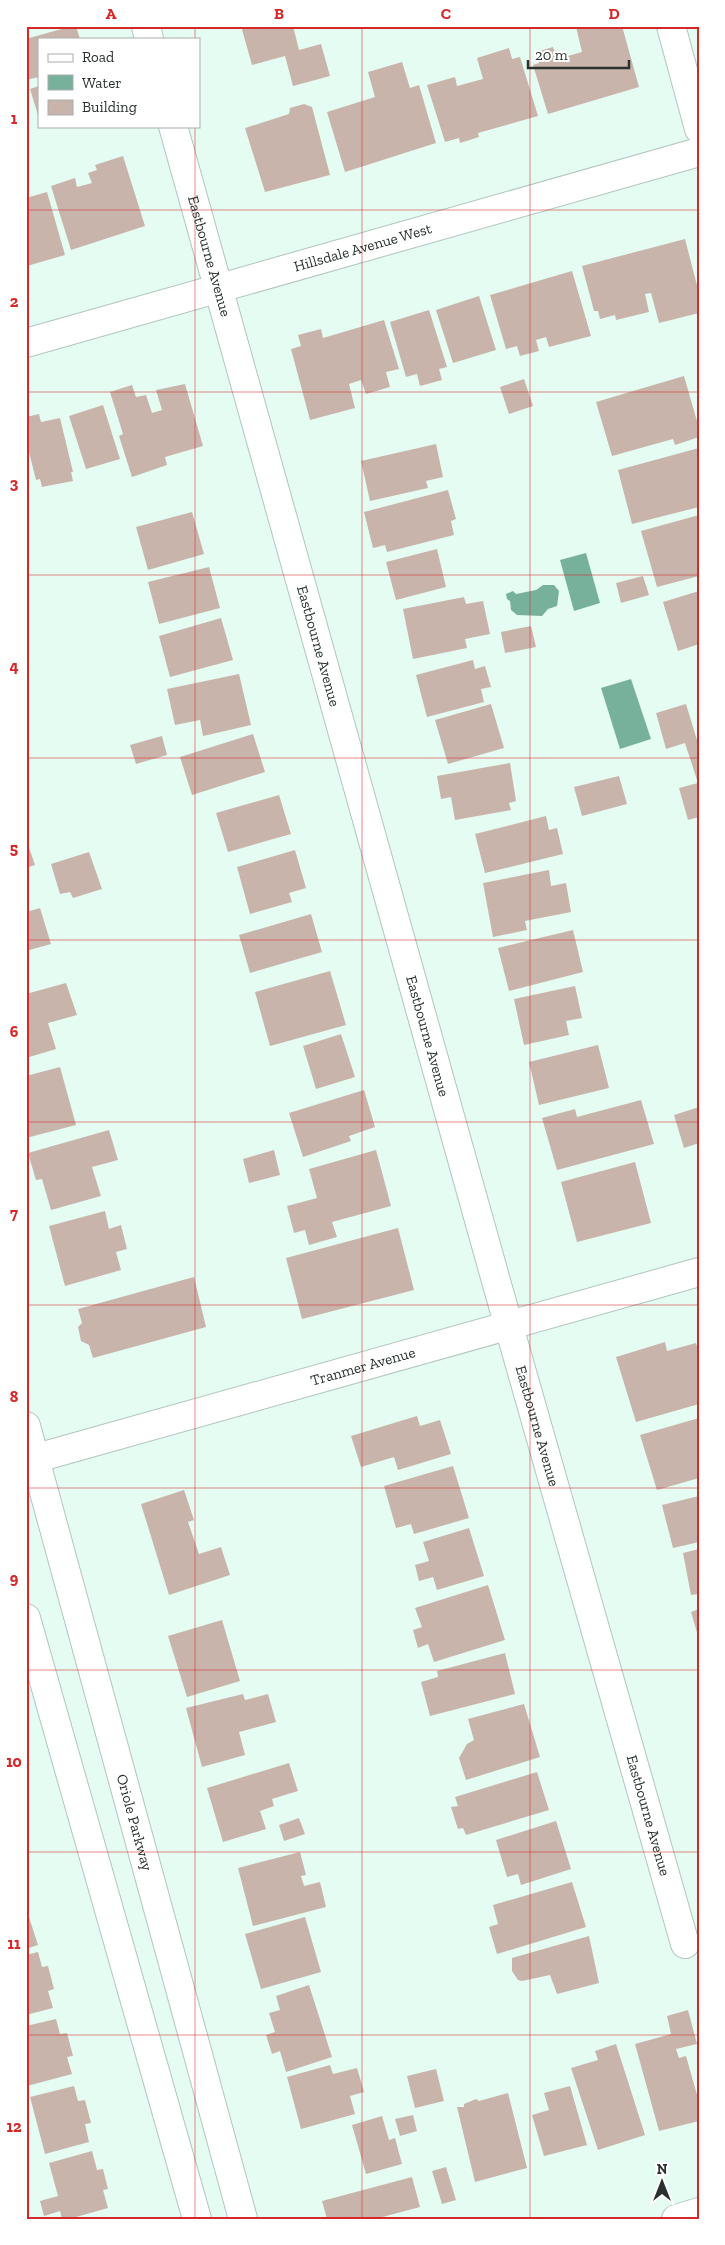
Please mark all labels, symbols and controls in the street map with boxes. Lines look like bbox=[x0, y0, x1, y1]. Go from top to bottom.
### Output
text: A bbox=[106, 4, 117, 23]
text: B bbox=[274, 4, 284, 23]
text: C bbox=[441, 4, 451, 23]
text: D bbox=[608, 4, 620, 23]
legend bbox=[38, 38, 200, 128]
scale bar bbox=[528, 38, 629, 70]
text: 20 m bbox=[535, 46, 568, 64]
text: Road bbox=[82, 48, 115, 66]
text: Water bbox=[82, 74, 122, 92]
text: Building bbox=[82, 98, 137, 116]
text: 1 bbox=[11, 109, 18, 128]
street label: Eastbourne Avenue bbox=[184, 193, 235, 319]
street label: Hillsdale Avenue West bbox=[292, 219, 434, 276]
text: 2 bbox=[10, 292, 19, 311]
text: 3 bbox=[10, 474, 19, 493]
street label: Eastbourne Avenue bbox=[293, 583, 344, 709]
text: 4 bbox=[9, 657, 19, 676]
text: 5 bbox=[10, 839, 18, 858]
street label: Eastbourne Avenue bbox=[402, 974, 453, 1099]
text: 6 bbox=[10, 1022, 19, 1041]
text: 7 bbox=[10, 1204, 18, 1223]
street label: Tranmer Avenue bbox=[309, 1343, 417, 1390]
street label: Eastbourne Avenue bbox=[512, 1363, 563, 1488]
text: 8 bbox=[10, 1387, 19, 1406]
text: 9 bbox=[10, 1569, 19, 1588]
text: 10 bbox=[6, 1752, 22, 1771]
street label: Eastbourne Avenue bbox=[623, 1753, 674, 1878]
street label: Oriole Parkway bbox=[113, 1772, 156, 1873]
text: 11 bbox=[8, 1934, 21, 1953]
text: 12 bbox=[6, 2117, 22, 2136]
north arrow bbox=[638, 2158, 688, 2208]
text: N bbox=[657, 2161, 668, 2178]

